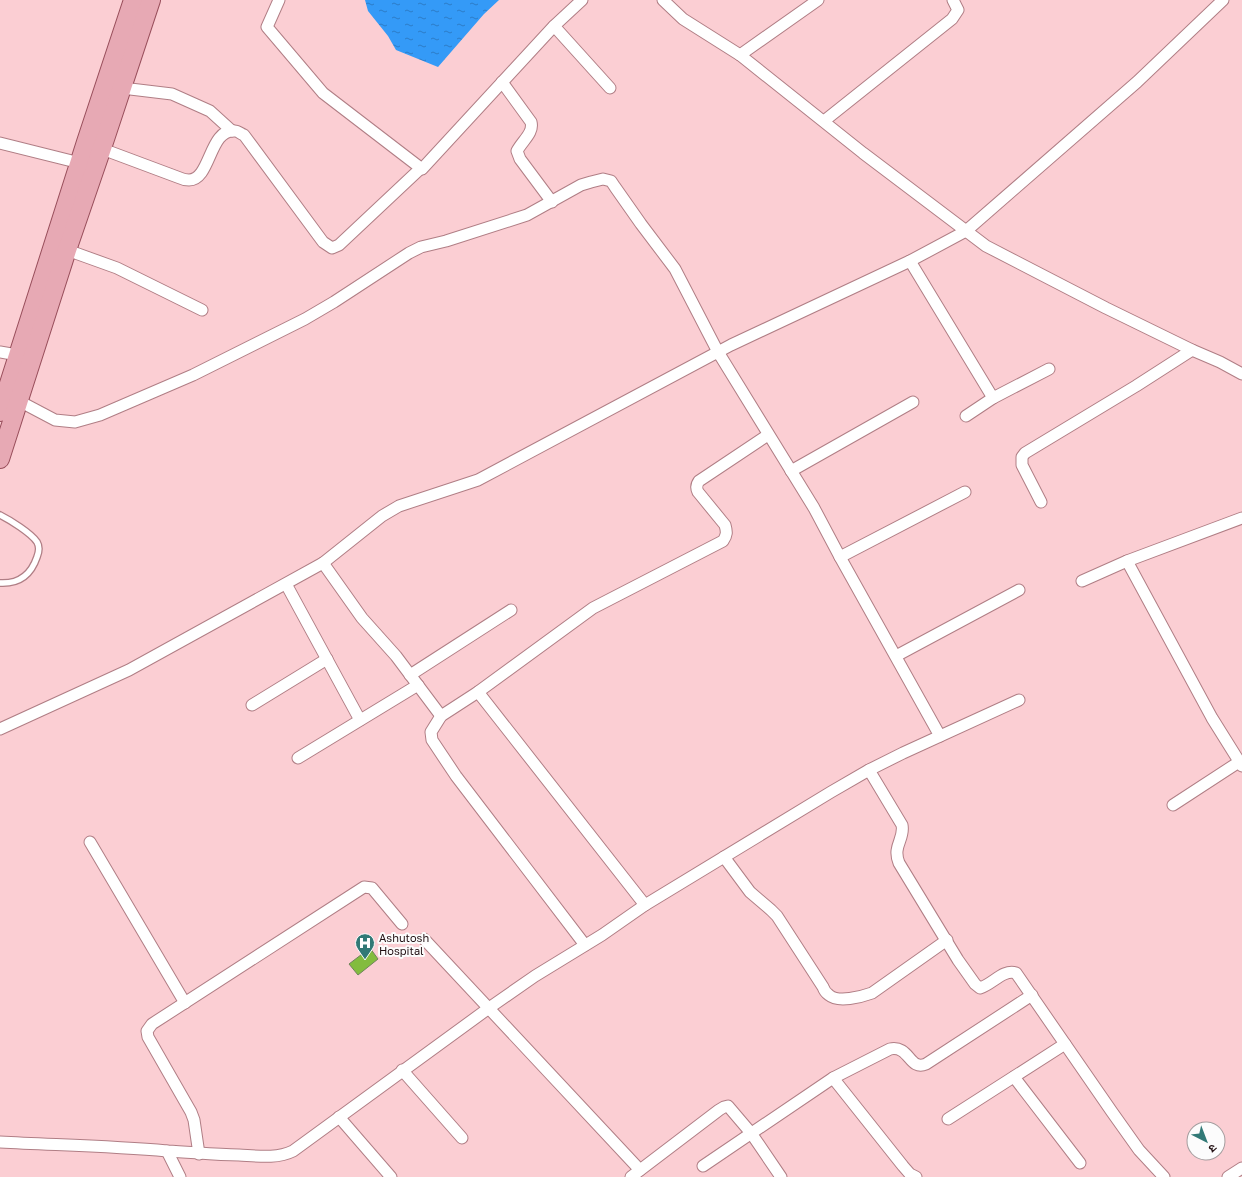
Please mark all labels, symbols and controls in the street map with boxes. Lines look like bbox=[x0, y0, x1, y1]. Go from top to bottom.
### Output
place label: Ashutosh Hospital bbox=[379, 931, 429, 957]
hospital icon: Ashutosh Hospital bbox=[354, 932, 376, 960]
north arrow bbox=[1186, 1121, 1226, 1161]
text: उ bbox=[1206, 1142, 1220, 1156]

